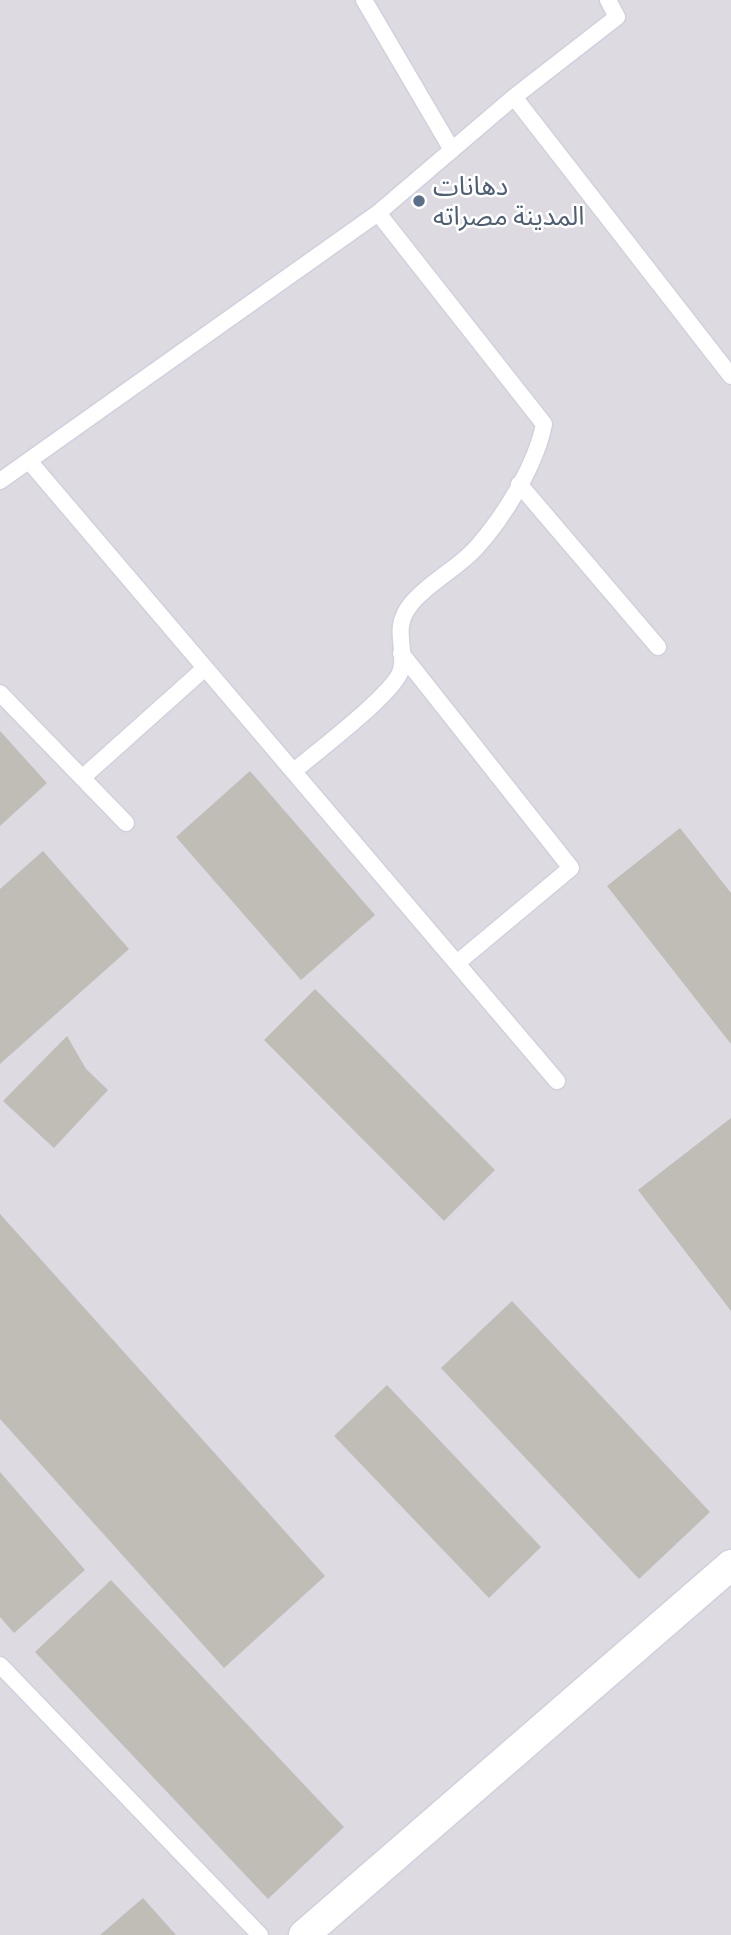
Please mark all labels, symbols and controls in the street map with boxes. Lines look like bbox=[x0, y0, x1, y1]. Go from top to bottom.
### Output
place label: دهانات المدينة مصراته bbox=[433, 170, 585, 232]
marker: دهانات المدينة مصراته bbox=[411, 193, 427, 209]

